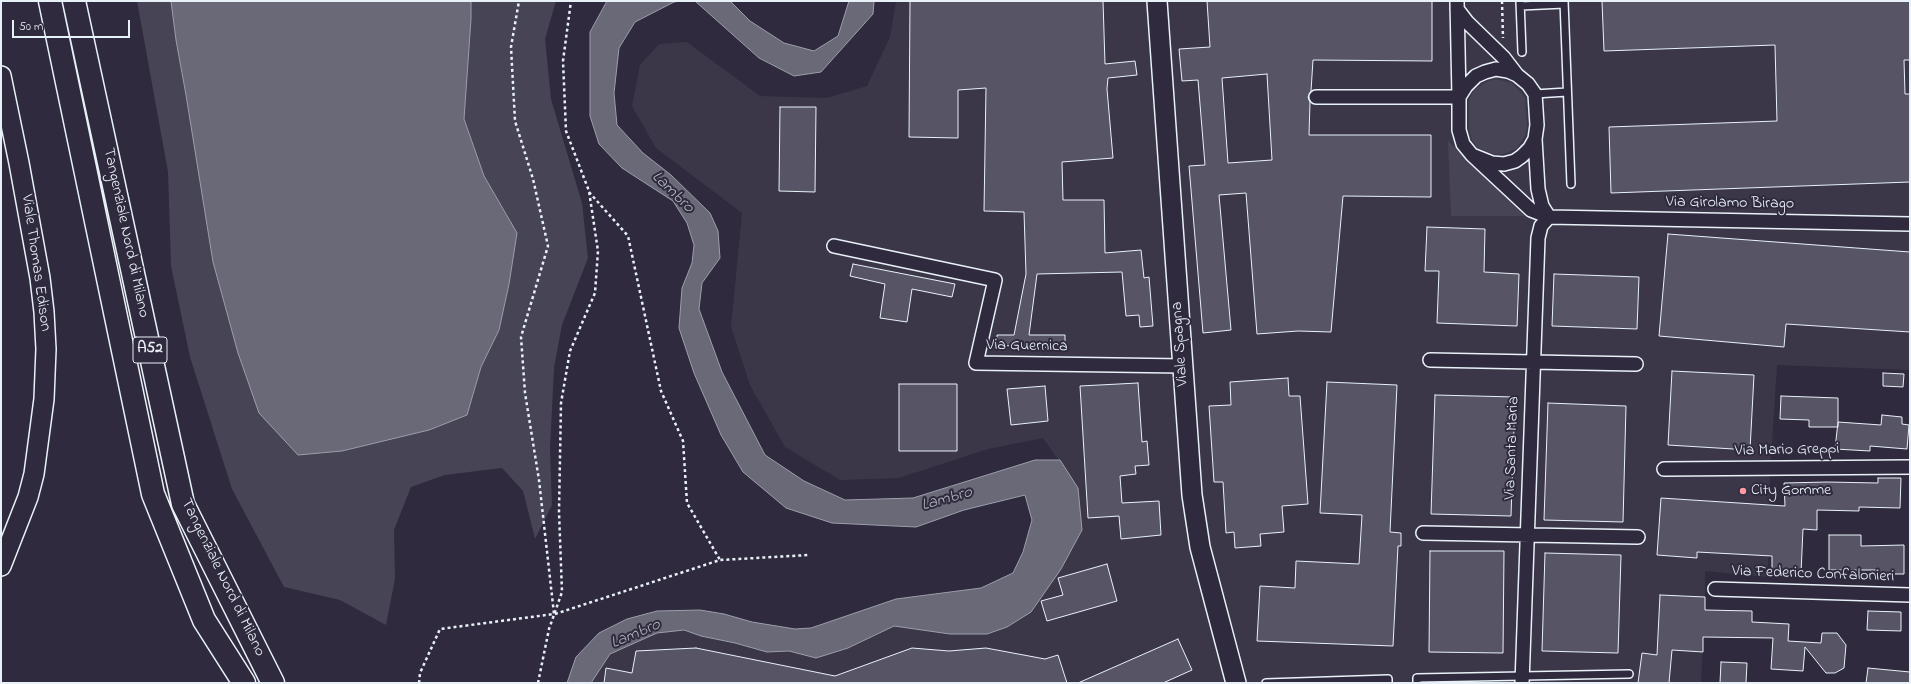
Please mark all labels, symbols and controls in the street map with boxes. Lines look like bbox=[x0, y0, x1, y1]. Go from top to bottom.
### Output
scale bar bbox=[14, 12, 132, 38]
text: 50 m bbox=[19, 18, 43, 36]
street label: Tangenziale Nord di Milano bbox=[98, 146, 152, 320]
water label: Lambro bbox=[646, 168, 698, 218]
street label: Viale Thomas Edison bbox=[16, 193, 54, 333]
street label: Via Girolamo Birago bbox=[1666, 193, 1794, 215]
street label: Viale Spagna bbox=[1168, 301, 1194, 387]
road number: A52 bbox=[133, 337, 167, 363]
street label: Via Guernica bbox=[986, 337, 1068, 357]
street label: Via Santa Maria bbox=[1502, 396, 1524, 500]
street label: Via Mario Greppi bbox=[1734, 440, 1840, 462]
place label: City Gomme bbox=[1751, 481, 1831, 501]
water label: Lambro bbox=[919, 483, 975, 517]
marker: City Gomme bbox=[1738, 486, 1748, 496]
street label: Tangenziale Nord di Milano bbox=[175, 496, 269, 660]
street label: Via Federico Confalonieri bbox=[1731, 563, 1895, 587]
water label: Lambro bbox=[608, 616, 664, 654]

